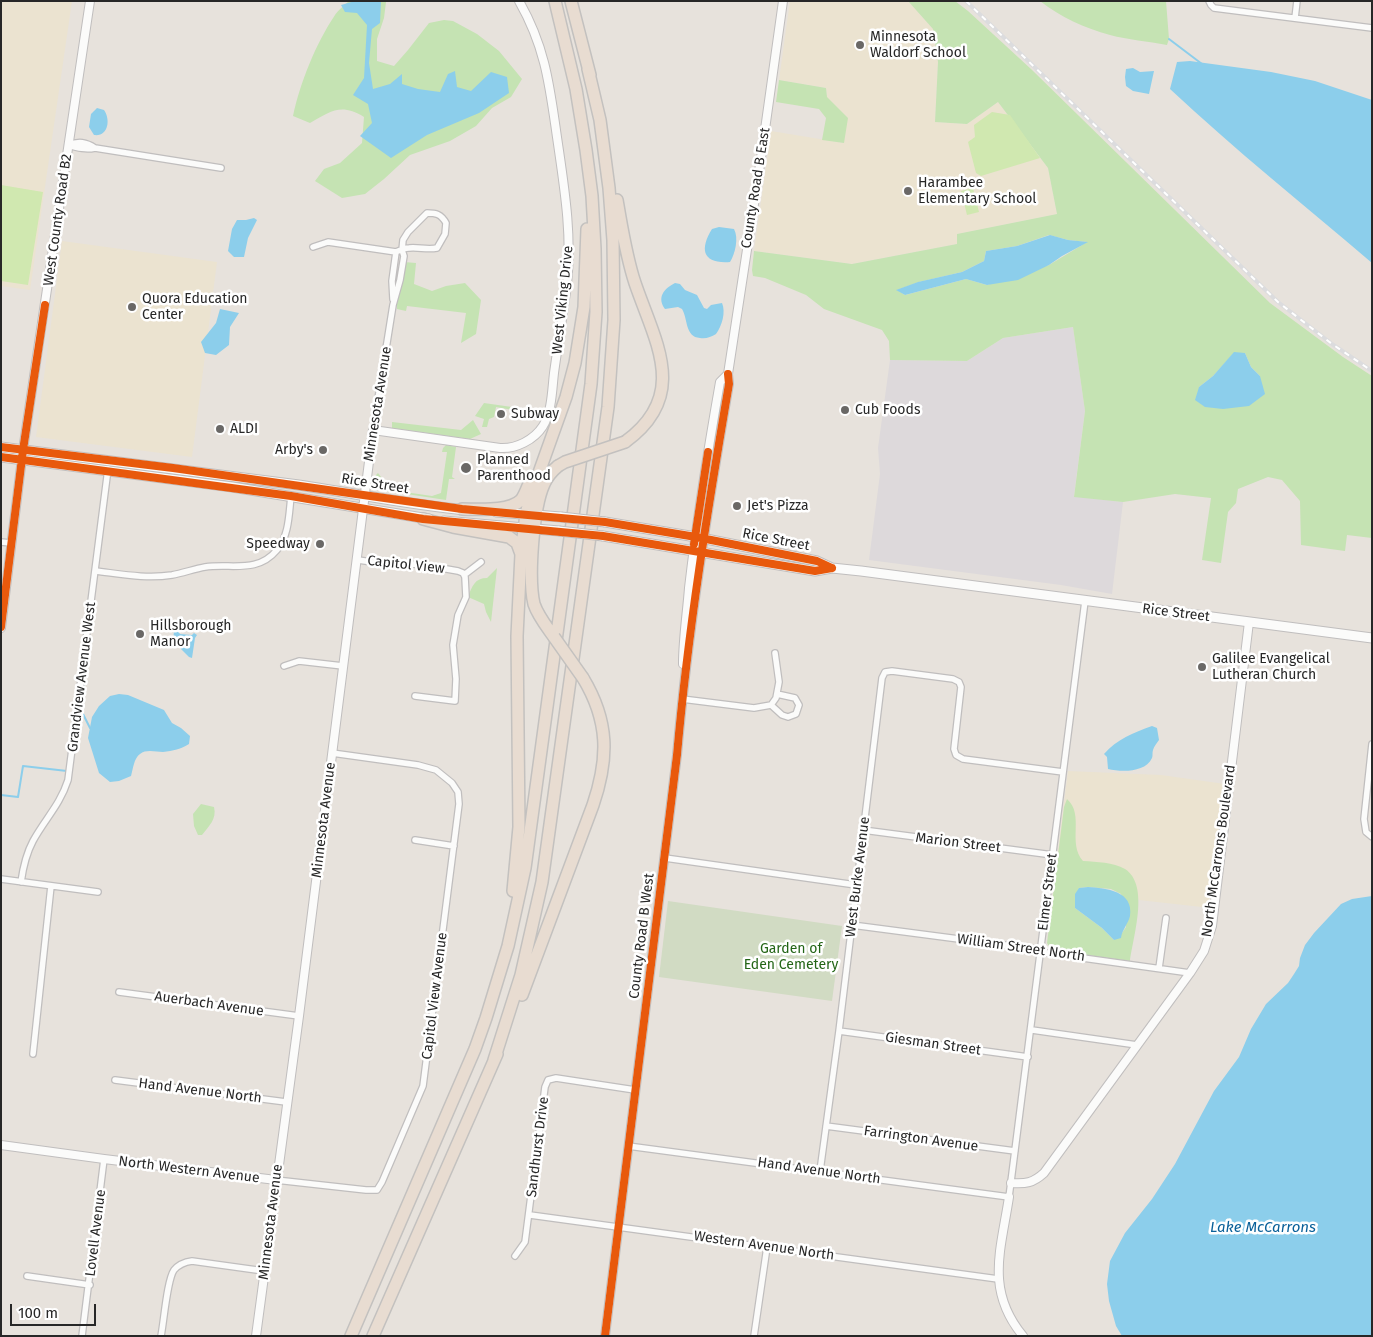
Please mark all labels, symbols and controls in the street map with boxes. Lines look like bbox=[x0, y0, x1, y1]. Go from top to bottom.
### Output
place label: Minnesota Waldorf School bbox=[870, 29, 966, 62]
marker: Minnesota Waldorf School bbox=[854, 39, 866, 51]
street label: County Road B East bbox=[738, 126, 774, 250]
street label: West County Road B2 bbox=[40, 153, 76, 287]
place label: Harambee Elementary School bbox=[918, 175, 1036, 208]
marker: Harambee Elementary School bbox=[902, 185, 914, 197]
street label: West Viking Drive bbox=[549, 245, 577, 355]
place label: Quora Education Center bbox=[142, 291, 248, 324]
marker: Quora Education Center bbox=[126, 301, 138, 313]
street label: Minnesota Avenue bbox=[361, 345, 395, 463]
place label: Cub Foods bbox=[855, 402, 920, 418]
marker: Cub Foods bbox=[839, 404, 851, 416]
place label: Subway bbox=[511, 406, 559, 422]
marker: Subway bbox=[495, 408, 507, 420]
place label: ALDI bbox=[230, 421, 258, 437]
marker: ALDI bbox=[214, 423, 226, 435]
place label: Arby's bbox=[275, 442, 313, 458]
marker: Arby's bbox=[317, 444, 329, 456]
place label: Planned Parenthood bbox=[477, 452, 551, 484]
marker: Planned Parenthood bbox=[459, 461, 473, 475]
street label: Rice Street bbox=[340, 470, 410, 498]
place label: Jet's Pizza bbox=[747, 498, 809, 514]
marker: Jet's Pizza bbox=[731, 500, 743, 512]
street label: Rice Street bbox=[741, 525, 811, 555]
place label: Speedway bbox=[246, 536, 310, 552]
marker: Speedway bbox=[314, 538, 326, 550]
street label: Capitol View bbox=[366, 553, 446, 577]
street label: Grandview Avenue West bbox=[64, 601, 100, 753]
street label: Rice Street bbox=[1141, 601, 1211, 625]
place label: Hillsborough Manor bbox=[150, 618, 231, 650]
marker: Hillsborough Manor bbox=[134, 628, 146, 640]
place label: Galilee Evangelical Lutheran Church bbox=[1212, 651, 1330, 684]
marker: Galilee Evangelical Lutheran Church bbox=[1196, 661, 1208, 673]
street label: Minnesota Avenue bbox=[309, 761, 339, 879]
street label: North McCarrons Boulevard bbox=[1199, 764, 1239, 938]
street label: West Burke Avenue bbox=[842, 816, 874, 938]
street label: Marion Street bbox=[914, 829, 1002, 857]
street label: Elmer Street bbox=[1035, 852, 1061, 932]
street label: County Road B West bbox=[626, 872, 658, 1000]
street label: Capitol View Avenue bbox=[419, 931, 451, 1061]
street label: William Street North bbox=[956, 931, 1086, 965]
park label: Garden of Eden Cemetery bbox=[744, 941, 838, 974]
street label: Auerbach Avenue bbox=[153, 988, 265, 1020]
street label: Giesman Street bbox=[884, 1029, 982, 1059]
street label: Hand Avenue North bbox=[137, 1075, 263, 1107]
street label: Sandhurst Drive bbox=[523, 1096, 553, 1198]
street label: Farrington Avenue bbox=[863, 1123, 979, 1155]
street label: North Western Avenue bbox=[118, 1153, 260, 1187]
street label: Hand Avenue North bbox=[756, 1154, 882, 1188]
street label: Minnesota Avenue bbox=[256, 1163, 286, 1281]
street label: Lovell Avenue bbox=[82, 1189, 110, 1277]
water label: Lake McCarrons bbox=[1210, 1219, 1316, 1237]
street label: Western Avenue North bbox=[693, 1228, 835, 1264]
scale bar bbox=[12, 1294, 99, 1326]
text: 100 m bbox=[18, 1304, 58, 1322]

